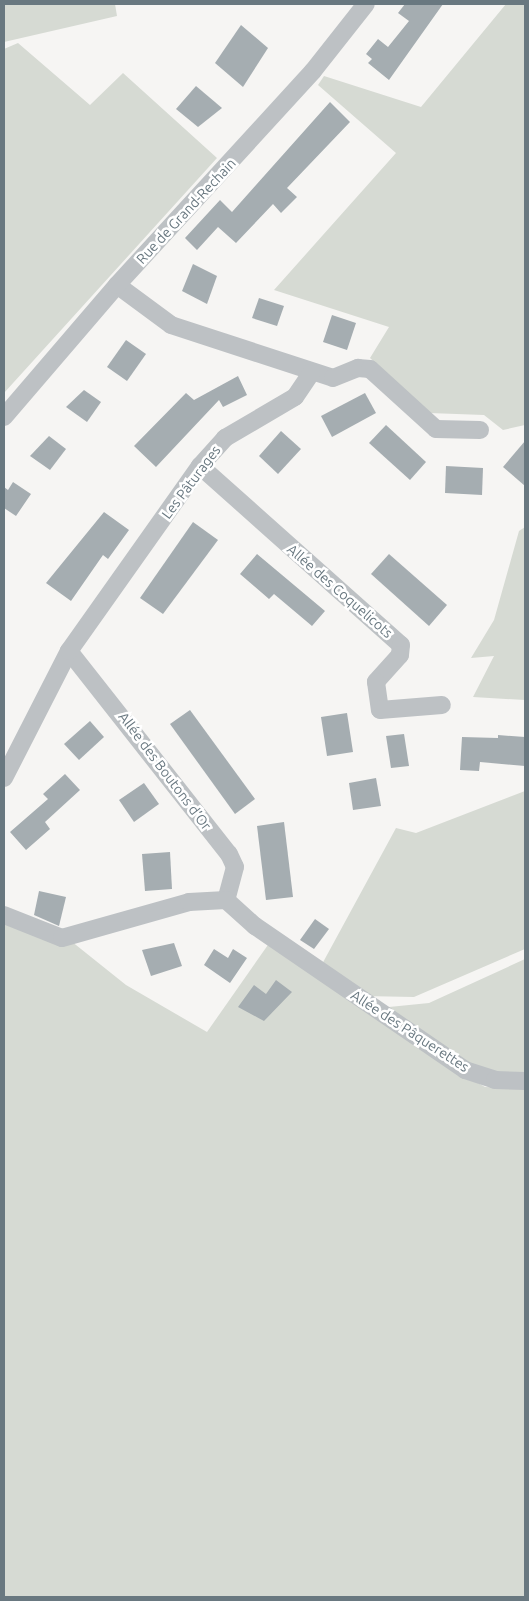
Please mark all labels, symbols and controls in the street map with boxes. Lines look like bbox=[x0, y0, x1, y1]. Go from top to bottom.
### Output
street label: Rue de Grand-Rechain bbox=[133, 155, 239, 267]
street label: Les Pâturages bbox=[158, 442, 224, 522]
street label: Allée des Coquelicots bbox=[284, 541, 396, 641]
street label: Allée des Boutons d’Or bbox=[115, 709, 215, 833]
street label: Allée des Pâquerettes bbox=[348, 987, 472, 1075]

